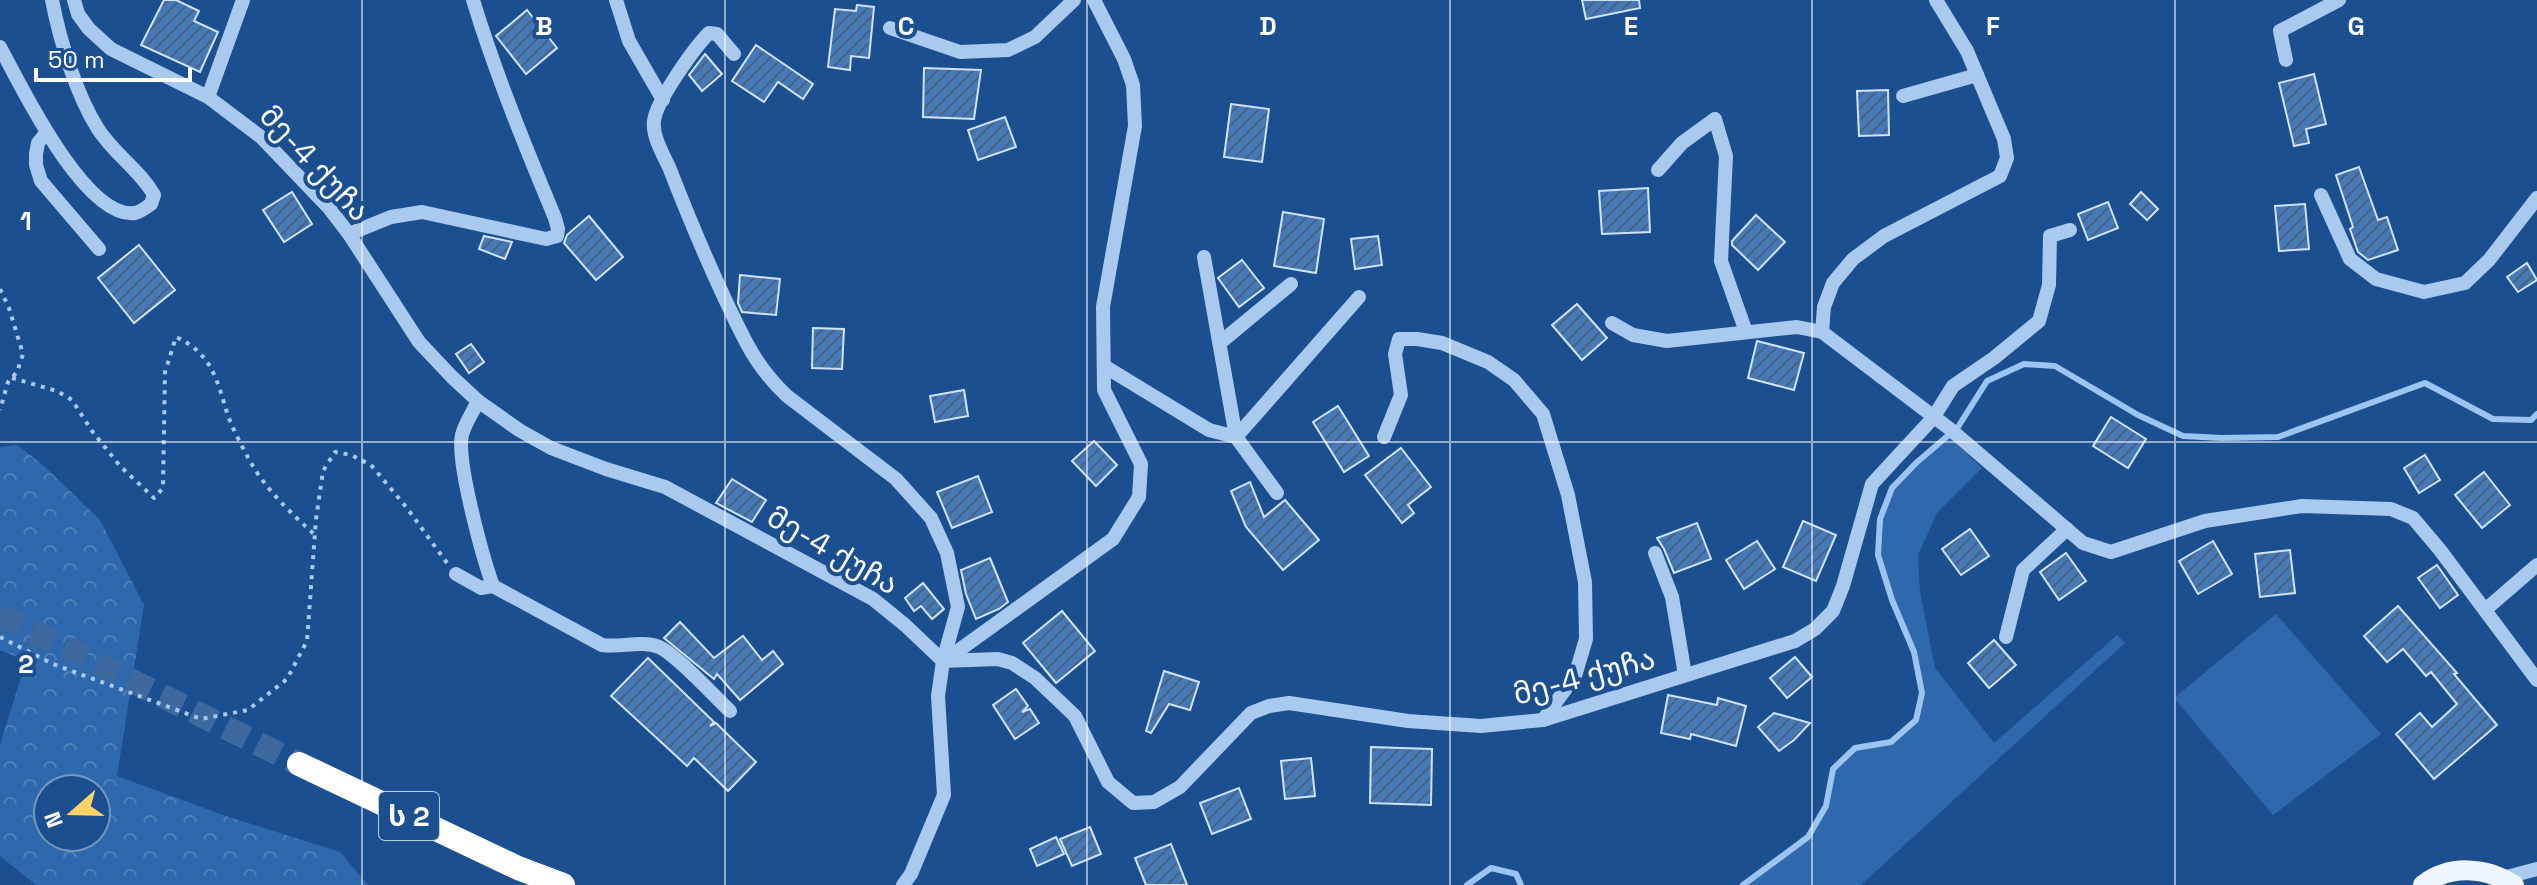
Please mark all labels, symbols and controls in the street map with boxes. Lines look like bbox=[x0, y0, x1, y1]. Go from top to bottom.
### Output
text: B bbox=[535, 9, 553, 43]
text: C bbox=[898, 9, 914, 43]
text: D bbox=[1259, 9, 1277, 43]
text: E bbox=[1624, 9, 1638, 43]
text: F bbox=[1986, 9, 2000, 43]
text: G bbox=[2347, 9, 2365, 43]
scale bar bbox=[36, 32, 190, 82]
text: 50 m bbox=[48, 44, 105, 75]
street label: მე-4 ქუჩა bbox=[251, 97, 379, 229]
text: 1 bbox=[20, 204, 32, 238]
street label: მე-4 ქუჩა bbox=[760, 497, 906, 603]
street label: მე-4 ქუჩა bbox=[1509, 638, 1659, 714]
text: 2 bbox=[18, 647, 34, 681]
north arrow bbox=[32, 773, 112, 853]
road number: ს 2 bbox=[379, 792, 439, 840]
text: N bbox=[38, 808, 69, 832]

